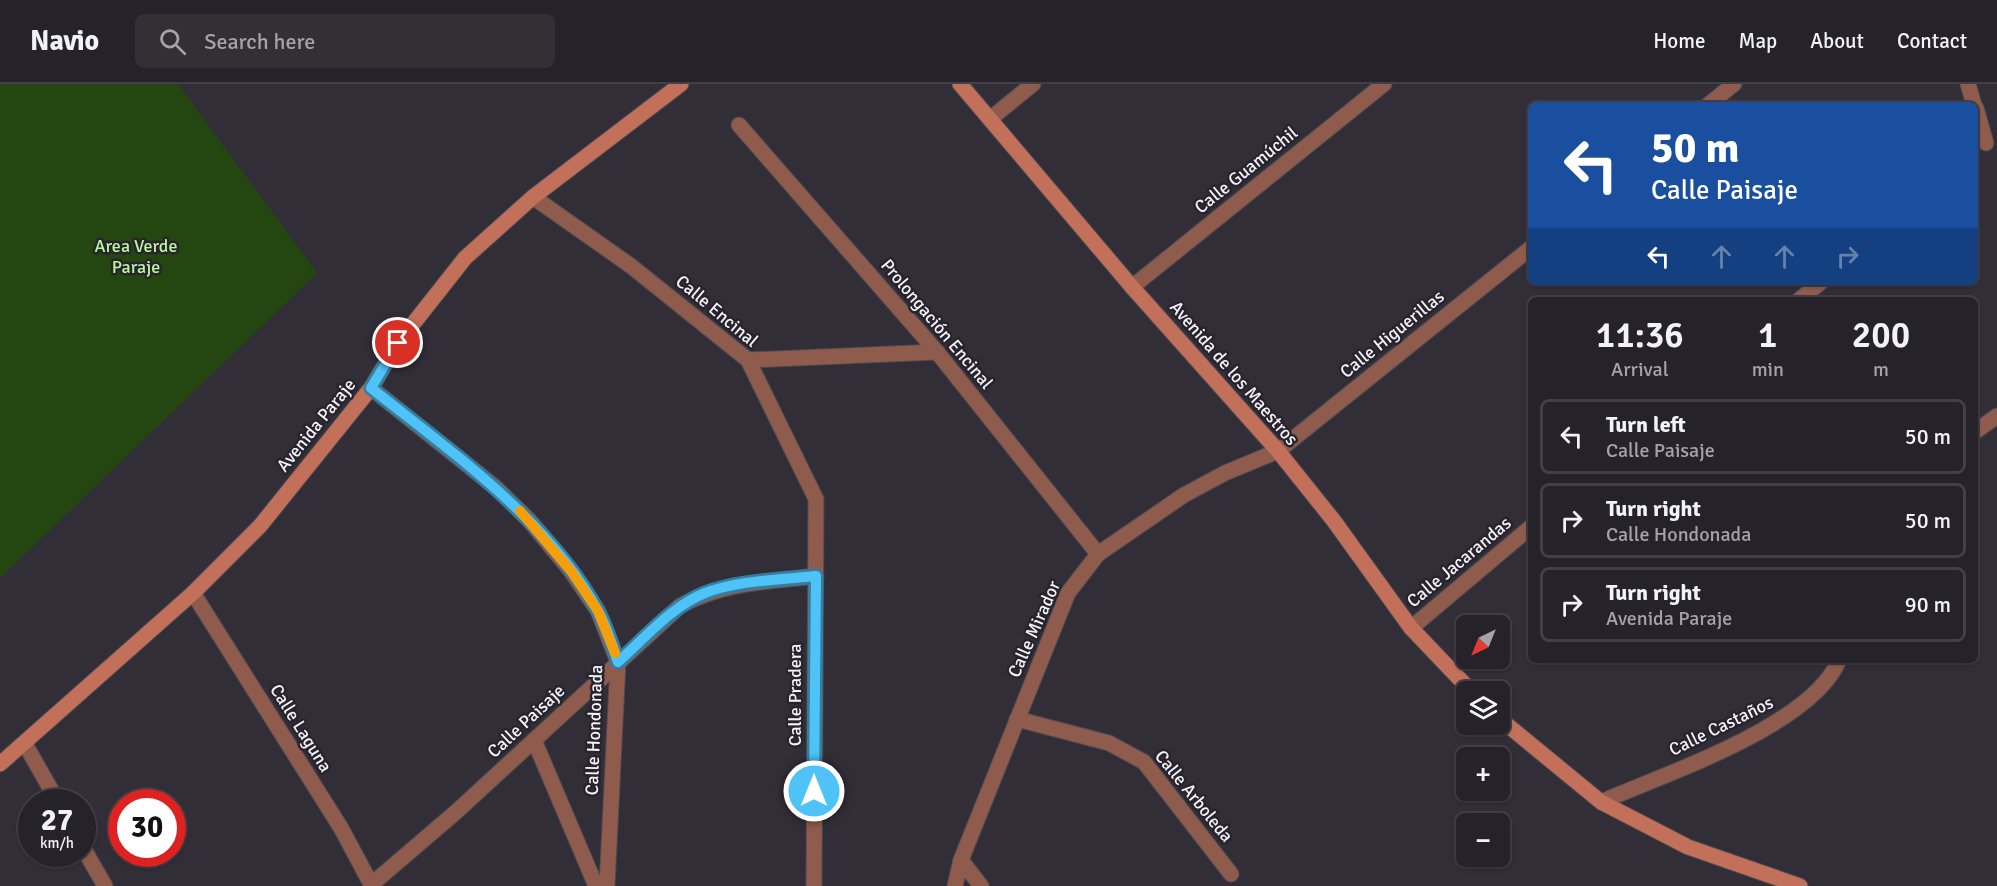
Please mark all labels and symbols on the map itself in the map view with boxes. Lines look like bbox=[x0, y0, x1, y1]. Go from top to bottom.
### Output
street label: Calle Guamúchil bbox=[1190, 122, 1302, 218]
park label: Area Verde Paraje bbox=[95, 235, 177, 278]
street label: Prolongación Encinal bbox=[876, 255, 998, 393]
street label: Calle Encinal bbox=[671, 270, 763, 352]
street label: Calle Higuerillas bbox=[1335, 285, 1449, 383]
street label: Avenida de los Maestros bbox=[1165, 296, 1303, 450]
pin bbox=[372, 317, 423, 368]
street label: Avenida Paraje bbox=[272, 374, 360, 476]
street label: Calle Jacarandas bbox=[1402, 512, 1516, 612]
street label: Calle Mirador bbox=[1003, 577, 1065, 681]
north arrow bbox=[1456, 615, 1510, 669]
street label: Calle Pradera bbox=[784, 644, 806, 746]
street label: Calle Hondonada bbox=[581, 664, 607, 796]
street label: Calle Laguna bbox=[265, 680, 337, 776]
street label: Calle Paisaje bbox=[483, 680, 569, 762]
street label: Calle Castaños bbox=[1665, 691, 1777, 761]
street label: Calle Arboleda bbox=[1150, 745, 1238, 847]
position arrow bbox=[782, 759, 846, 823]
speed limit sign: 30 bbox=[108, 789, 186, 867]

